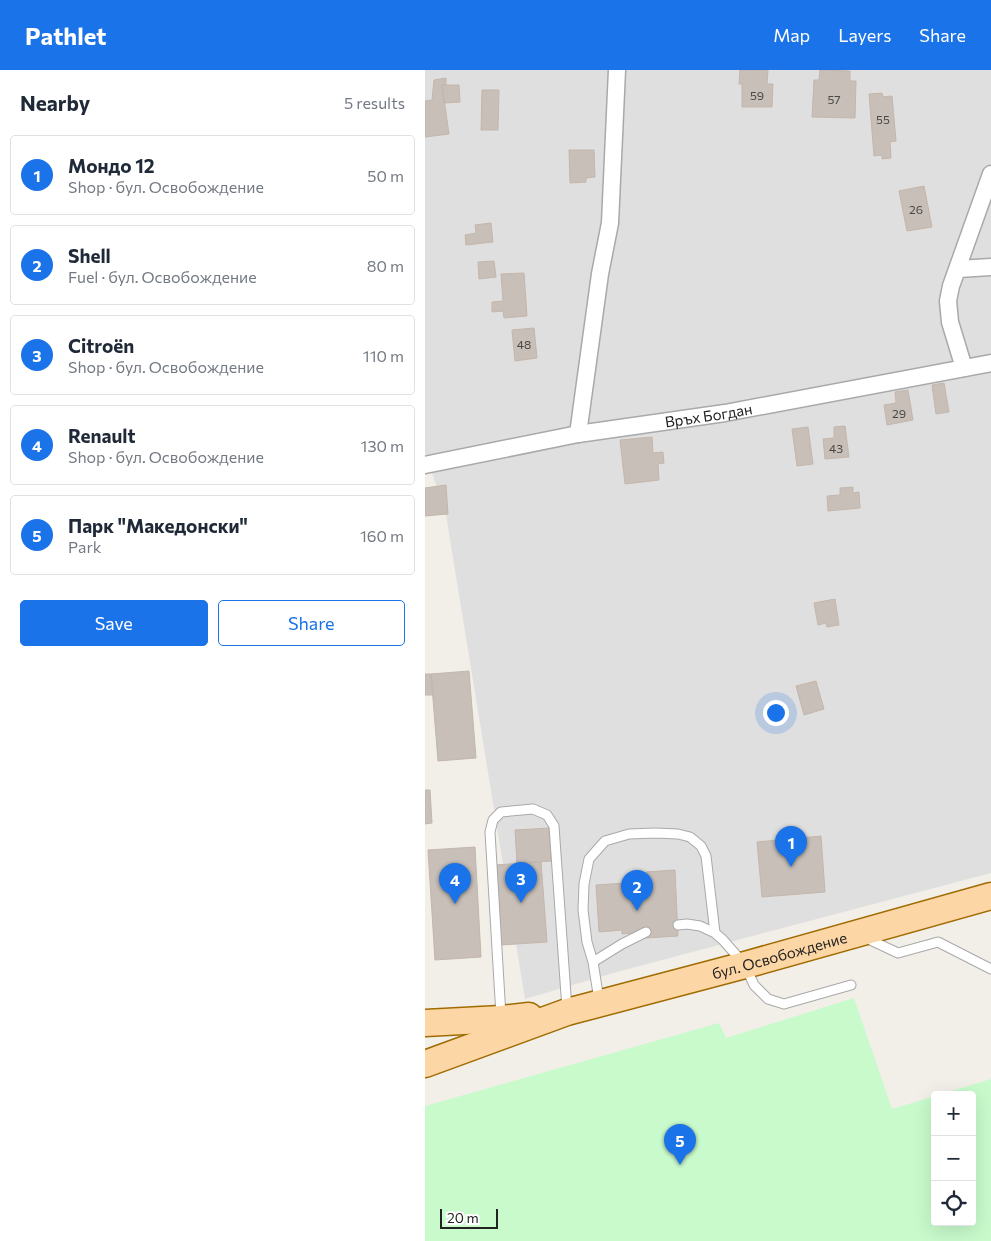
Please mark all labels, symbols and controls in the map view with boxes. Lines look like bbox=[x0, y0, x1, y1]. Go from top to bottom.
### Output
text: Pathlet bbox=[25, 21, 106, 50]
text: Map bbox=[773, 24, 810, 46]
text: Layers bbox=[838, 24, 891, 46]
text: Share bbox=[919, 24, 966, 46]
house number: 59 bbox=[750, 88, 764, 102]
text: Nearby bbox=[20, 90, 90, 115]
house number: 57 bbox=[827, 92, 841, 106]
text: 5 results bbox=[344, 93, 405, 112]
house number: 55 bbox=[876, 112, 890, 126]
text: Мондо 12 bbox=[68, 154, 155, 177]
text: 1 bbox=[33, 166, 41, 185]
text: 50 m bbox=[367, 166, 404, 185]
text: Shop · бул. Освобождение bbox=[68, 177, 264, 196]
house number: 26 bbox=[909, 202, 923, 216]
text: Shell bbox=[68, 244, 111, 267]
text: 2 bbox=[32, 256, 42, 275]
text: 80 m bbox=[367, 256, 404, 275]
text: Fuel · бул. Освобождение bbox=[68, 267, 257, 286]
text: Citroën bbox=[68, 334, 134, 357]
house number: 48 bbox=[517, 337, 531, 351]
text: 3 bbox=[32, 346, 42, 365]
text: 110 m bbox=[363, 346, 404, 365]
text: Shop · бул. Освобождение bbox=[68, 357, 264, 376]
street label: Връх Богдан bbox=[664, 399, 754, 430]
house number: 29 bbox=[892, 406, 906, 420]
text: Renault bbox=[68, 424, 136, 447]
text: 4 bbox=[32, 436, 42, 455]
text: 130 m bbox=[361, 436, 404, 455]
house number: 43 bbox=[829, 441, 843, 455]
text: Shop · бул. Освобождение bbox=[68, 447, 264, 466]
text: Парк "Македонски" bbox=[68, 514, 248, 537]
text: 5 bbox=[32, 526, 42, 545]
text: 160 m bbox=[360, 526, 404, 545]
text: Park bbox=[68, 537, 101, 556]
button: Save bbox=[20, 600, 208, 646]
button: Share bbox=[218, 600, 405, 646]
your location bbox=[763, 700, 789, 726]
pin: 1 bbox=[775, 826, 807, 867]
pin: 3 bbox=[505, 862, 537, 903]
pin: 4 bbox=[439, 863, 471, 904]
pin: 2 bbox=[621, 870, 653, 911]
street label: бул. Освобождение bbox=[710, 928, 849, 982]
map controls bbox=[931, 1091, 976, 1226]
button: + bbox=[931, 1091, 976, 1136]
pin: 5 bbox=[664, 1124, 696, 1165]
button: − bbox=[931, 1136, 976, 1181]
button: locate bbox=[931, 1181, 976, 1226]
scale bar bbox=[440, 1206, 497, 1229]
text: 20 m bbox=[447, 1209, 479, 1226]

